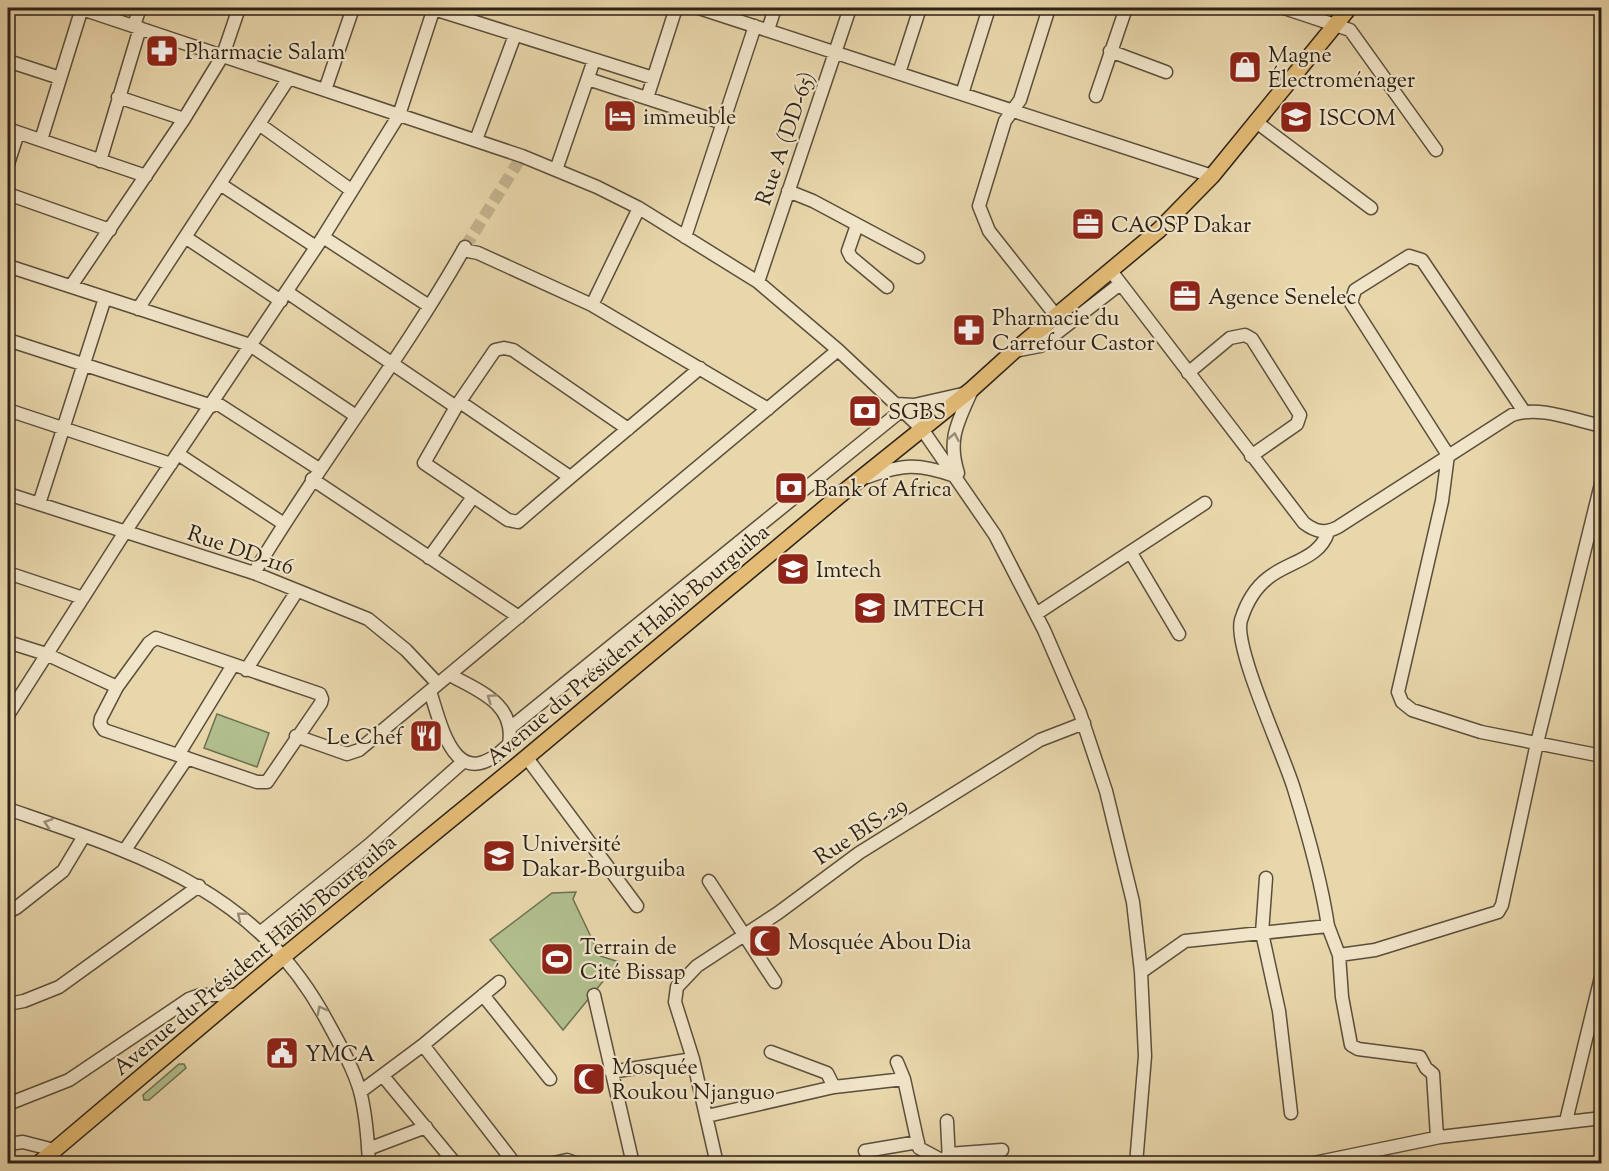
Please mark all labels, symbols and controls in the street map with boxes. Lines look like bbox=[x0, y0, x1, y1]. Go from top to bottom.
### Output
pharmacy icon: Pharmacie Salam bbox=[144, 33, 180, 69]
place label: Pharmacie Salam bbox=[185, 38, 345, 70]
place label: Magne Électroménager bbox=[1268, 41, 1415, 98]
shop icon: Magne Électroménager bbox=[1227, 49, 1263, 85]
street label: Rue A (DD-65) bbox=[749, 68, 825, 210]
hotel icon: immeuble bbox=[602, 98, 638, 134]
school or university icon: ISCOM bbox=[1278, 99, 1314, 135]
place label: immeuble bbox=[643, 103, 736, 135]
place label: ISCOM bbox=[1319, 104, 1396, 136]
office icon: CAOSP Dakar bbox=[1070, 206, 1106, 242]
place label: CAOSP Dakar bbox=[1111, 211, 1251, 243]
office icon: Agence Senelec bbox=[1167, 278, 1203, 314]
place label: Agence Senelec bbox=[1208, 283, 1356, 315]
place label: Pharmacie du Carrefour Castor bbox=[992, 304, 1155, 361]
pharmacy icon: Pharmacie du Carrefour Castor bbox=[951, 312, 987, 348]
bank icon: SGBS bbox=[847, 393, 883, 429]
place label: SGBS bbox=[888, 398, 946, 430]
one-way arrow bbox=[947, 432, 960, 442]
bank icon: Bank of Africa bbox=[773, 470, 809, 506]
place label: Bank of Africa bbox=[814, 475, 952, 507]
street label: Avenue du Président Habib Bourguiba bbox=[480, 518, 778, 775]
street label: Rue DD-116 bbox=[182, 519, 298, 585]
school or university icon: Imtech bbox=[775, 551, 811, 587]
place label: Imtech bbox=[816, 556, 882, 588]
school or university icon: IMTECH bbox=[852, 590, 888, 626]
place label: IMTECH bbox=[893, 595, 984, 627]
one-way arrow bbox=[486, 694, 497, 705]
restaurant icon: Le Chef bbox=[408, 718, 444, 754]
place label: Le Chef bbox=[327, 723, 404, 755]
street label: Rue BIS-29 bbox=[809, 790, 914, 875]
one-way arrow bbox=[43, 818, 53, 831]
street label: Avenue du Président Habib Bourguiba bbox=[107, 828, 405, 1085]
place label: Université Dakar-Bourguiba bbox=[522, 830, 686, 887]
school or university icon: Université Dakar-Bourguiba bbox=[481, 838, 517, 874]
one-way arrow bbox=[237, 912, 248, 923]
mosque icon: Mosquée Abou Dia bbox=[747, 923, 783, 959]
place label: Mosquée Abou Dia bbox=[788, 928, 971, 960]
place label: Terrain de Cité Bissap bbox=[580, 933, 686, 990]
sports icon: Terrain de Cité Bissap bbox=[539, 941, 575, 977]
one-way arrow bbox=[317, 1005, 328, 1016]
public building icon: YMCA bbox=[264, 1035, 300, 1071]
place label: YMCA bbox=[305, 1040, 375, 1072]
place label: Mosquée Roukou Njanguo bbox=[612, 1053, 775, 1110]
mosque icon: Mosquée Roukou Njanguo bbox=[571, 1061, 607, 1097]

